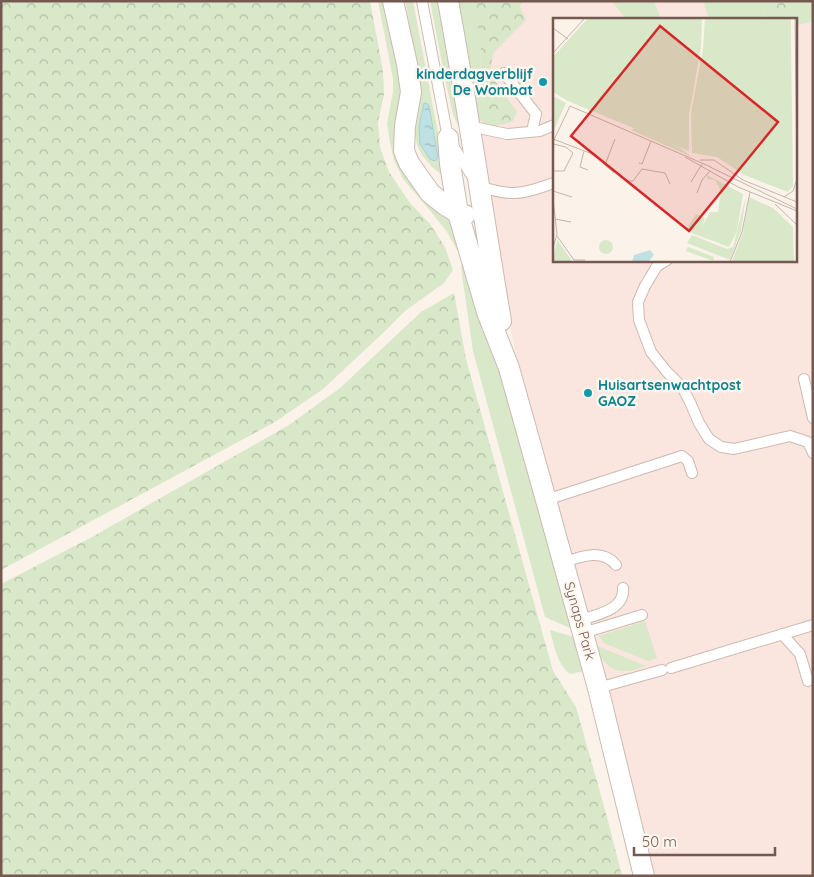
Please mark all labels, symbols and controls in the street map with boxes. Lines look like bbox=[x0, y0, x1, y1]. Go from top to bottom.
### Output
inset map bbox=[553, 18, 796, 261]
place label: kinderdagverblijf De Wombat bbox=[416, 65, 534, 99]
marker: kinderdagverblijf De Wombat bbox=[537, 76, 549, 88]
place label: Huisartsenwachtpost GAOZ bbox=[598, 376, 742, 410]
marker: Huisartsenwachtpost GAOZ bbox=[582, 387, 594, 399]
street label: Synaps Park bbox=[560, 580, 600, 662]
scale bar bbox=[634, 824, 775, 856]
text: 50 m bbox=[642, 832, 677, 851]

